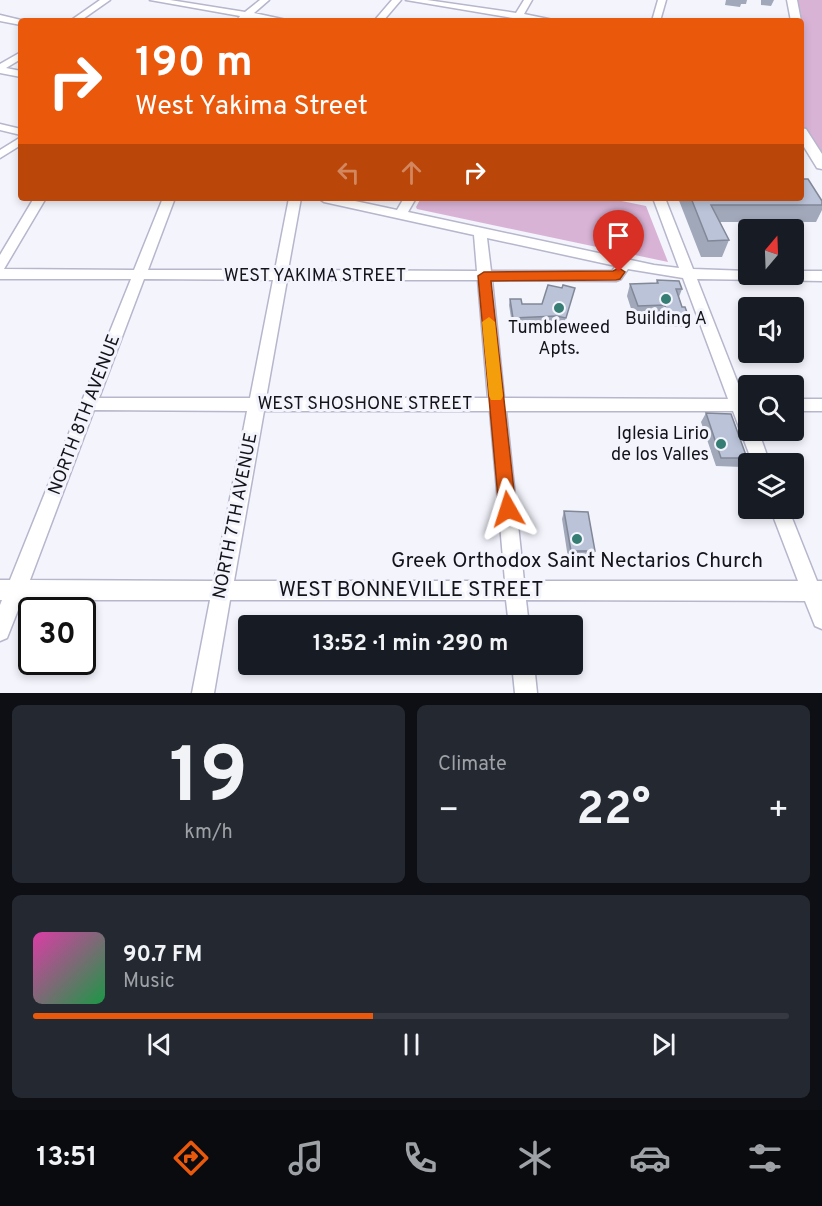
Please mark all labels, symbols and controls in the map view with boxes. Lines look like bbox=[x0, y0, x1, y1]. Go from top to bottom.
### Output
text: 190 m bbox=[135, 38, 253, 91]
icon: right bbox=[36, 42, 114, 120]
text: West Yakima Street bbox=[135, 90, 368, 124]
icon: left bbox=[332, 156, 365, 189]
icon: ahead bbox=[395, 156, 428, 189]
icon: right bbox=[458, 156, 491, 189]
pin bbox=[593, 210, 644, 272]
icon: arrive bbox=[602, 219, 635, 252]
north arrow bbox=[738, 219, 804, 285]
map controls bbox=[738, 219, 804, 519]
street label: WEST YAKIMA STREET bbox=[224, 265, 406, 288]
marker: Building A bbox=[659, 292, 673, 306]
button: sound bbox=[738, 297, 804, 363]
marker: Tumbleweed Apts. bbox=[552, 301, 566, 315]
place label: Building A bbox=[625, 308, 707, 331]
place label: Tumbleweed Apts. bbox=[508, 317, 610, 361]
street label: NORTH 8TH AVENUE bbox=[44, 331, 126, 499]
button: search bbox=[738, 375, 804, 441]
street label: WEST SHOSHONE STREET bbox=[257, 393, 473, 416]
place label: Iglesia Lirio de los Valles bbox=[611, 423, 709, 467]
street label: NORTH 7TH AVENUE bbox=[209, 431, 263, 601]
marker: Iglesia Lirio de los Valles bbox=[714, 437, 728, 451]
button: layers bbox=[738, 453, 804, 519]
position arrow bbox=[476, 477, 540, 541]
marker: Greek Orthodox Saint Nectarios Church bbox=[570, 532, 584, 546]
place label: Greek Orthodox Saint Nectarios Church bbox=[391, 548, 763, 575]
street label: WEST BONNEVILLE STREET bbox=[278, 577, 544, 604]
speed limit sign: 30 bbox=[18, 597, 96, 675]
text: 13:52 · 1 min · 290 m bbox=[313, 631, 508, 658]
text: 19 bbox=[169, 731, 248, 830]
text: Climate bbox=[438, 752, 507, 778]
text: 22° bbox=[577, 783, 650, 840]
text: − bbox=[438, 791, 459, 833]
text: + bbox=[768, 791, 789, 833]
text: km/h bbox=[184, 820, 233, 846]
text: 90.7 FM bbox=[123, 942, 202, 969]
text: Music bbox=[123, 969, 175, 995]
icon: previous bbox=[143, 1028, 176, 1061]
icon: pause bbox=[395, 1028, 428, 1061]
icon: next bbox=[647, 1028, 680, 1061]
icon: directions bbox=[170, 1137, 212, 1179]
icon: music bbox=[285, 1137, 327, 1179]
icon: phone bbox=[399, 1137, 441, 1179]
icon: climate bbox=[514, 1137, 556, 1179]
icon: car bbox=[629, 1137, 671, 1179]
icon: filters bbox=[744, 1137, 786, 1179]
text: 13:51 bbox=[36, 1141, 97, 1175]

